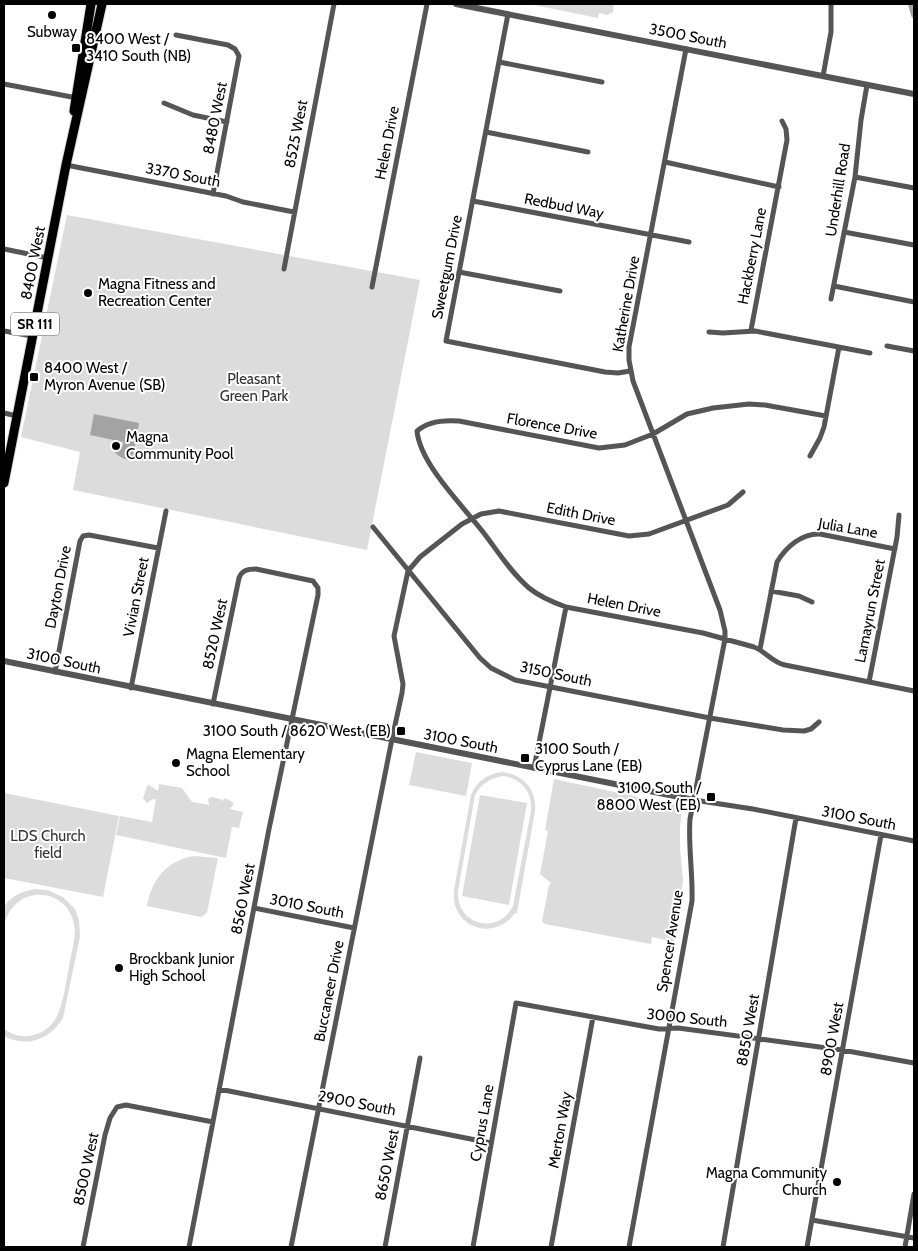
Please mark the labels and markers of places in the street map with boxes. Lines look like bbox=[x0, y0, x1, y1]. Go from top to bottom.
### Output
marker: Subway bbox=[46, 9, 58, 21]
place label: Subway bbox=[27, 23, 77, 41]
place label: 8400 West / 3410 South (NB) bbox=[86, 30, 191, 65]
marker: 8400 West / 3410 South (NB) bbox=[70, 42, 82, 54]
place label: Magna Fitness and Recreation Center bbox=[98, 275, 215, 310]
marker: Magna Fitness and Recreation Center bbox=[82, 287, 94, 299]
place label: 8400 West / Myron Avenue (SB) bbox=[44, 359, 165, 394]
marker: 8400 West / Myron Avenue (SB) bbox=[28, 371, 40, 383]
place label: Magna Community Pool bbox=[126, 428, 234, 463]
marker: Magna Community Pool bbox=[110, 440, 122, 452]
place label: 3100 South / 8620 West (EB) bbox=[203, 722, 391, 740]
marker: 3100 South / 8620 West (EB) bbox=[395, 725, 407, 737]
place label: 3100 South / Cyprus Lane (EB) bbox=[535, 740, 643, 775]
place label: Magna Elementary School bbox=[186, 745, 305, 780]
marker: 3100 South / Cyprus Lane (EB) bbox=[519, 752, 531, 764]
marker: Magna Elementary School bbox=[170, 757, 182, 769]
place label: 3100 South / 8800 West (EB) bbox=[596, 779, 702, 814]
marker: 3100 South / 8800 West (EB) bbox=[705, 791, 717, 803]
place label: Brockbank Junior High School bbox=[129, 950, 235, 985]
marker: Brockbank Junior High School bbox=[113, 962, 125, 974]
place label: Magna Community Church bbox=[706, 1164, 827, 1199]
marker: Magna Community Church bbox=[831, 1176, 843, 1188]

